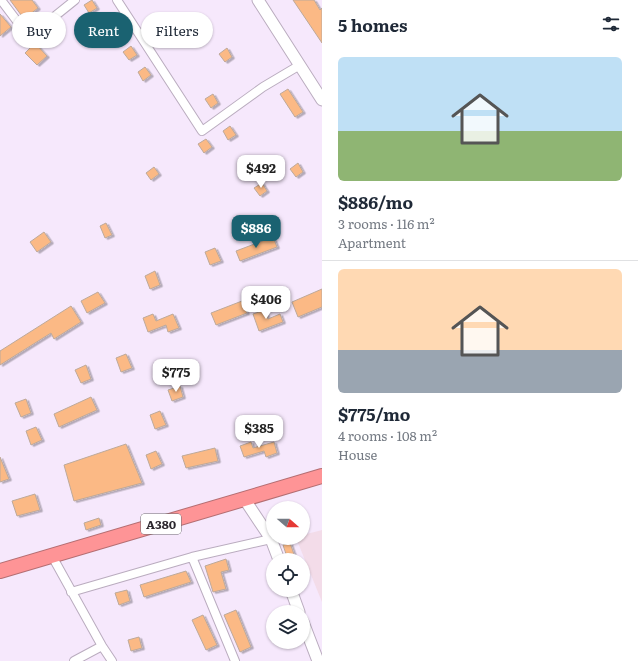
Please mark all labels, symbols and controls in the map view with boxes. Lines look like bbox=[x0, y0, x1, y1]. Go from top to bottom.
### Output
chip: Buy bbox=[12, 12, 66, 48]
chip: Rent bbox=[74, 12, 133, 48]
chip: Filters bbox=[141, 12, 213, 48]
text: 5 homes bbox=[338, 12, 408, 37]
icon: filters bbox=[600, 13, 622, 35]
icon: home bbox=[444, 83, 516, 155]
pin: $492 bbox=[237, 155, 285, 189]
text: $492 bbox=[246, 158, 276, 177]
text: $886/mo bbox=[338, 189, 413, 214]
text: 3 rooms · 116 m² bbox=[338, 214, 435, 233]
pin: $886 bbox=[232, 215, 280, 249]
text: $886 bbox=[241, 218, 271, 237]
text: Apartment bbox=[338, 233, 406, 252]
pin: $406 bbox=[242, 286, 290, 320]
text: $406 bbox=[250, 289, 282, 308]
icon: home bbox=[444, 295, 516, 367]
pin: $775 bbox=[152, 359, 200, 393]
text: $775 bbox=[162, 362, 190, 381]
text: $775/mo bbox=[338, 401, 410, 426]
pin: $385 bbox=[235, 415, 283, 449]
text: $385 bbox=[244, 418, 274, 437]
text: 4 rooms · 108 m² bbox=[338, 426, 437, 445]
text: House bbox=[338, 445, 377, 464]
north arrow bbox=[266, 501, 310, 545]
map controls bbox=[266, 501, 310, 649]
road number: A380 bbox=[141, 514, 181, 534]
button: locate bbox=[266, 553, 310, 597]
button: layers bbox=[266, 605, 310, 649]

